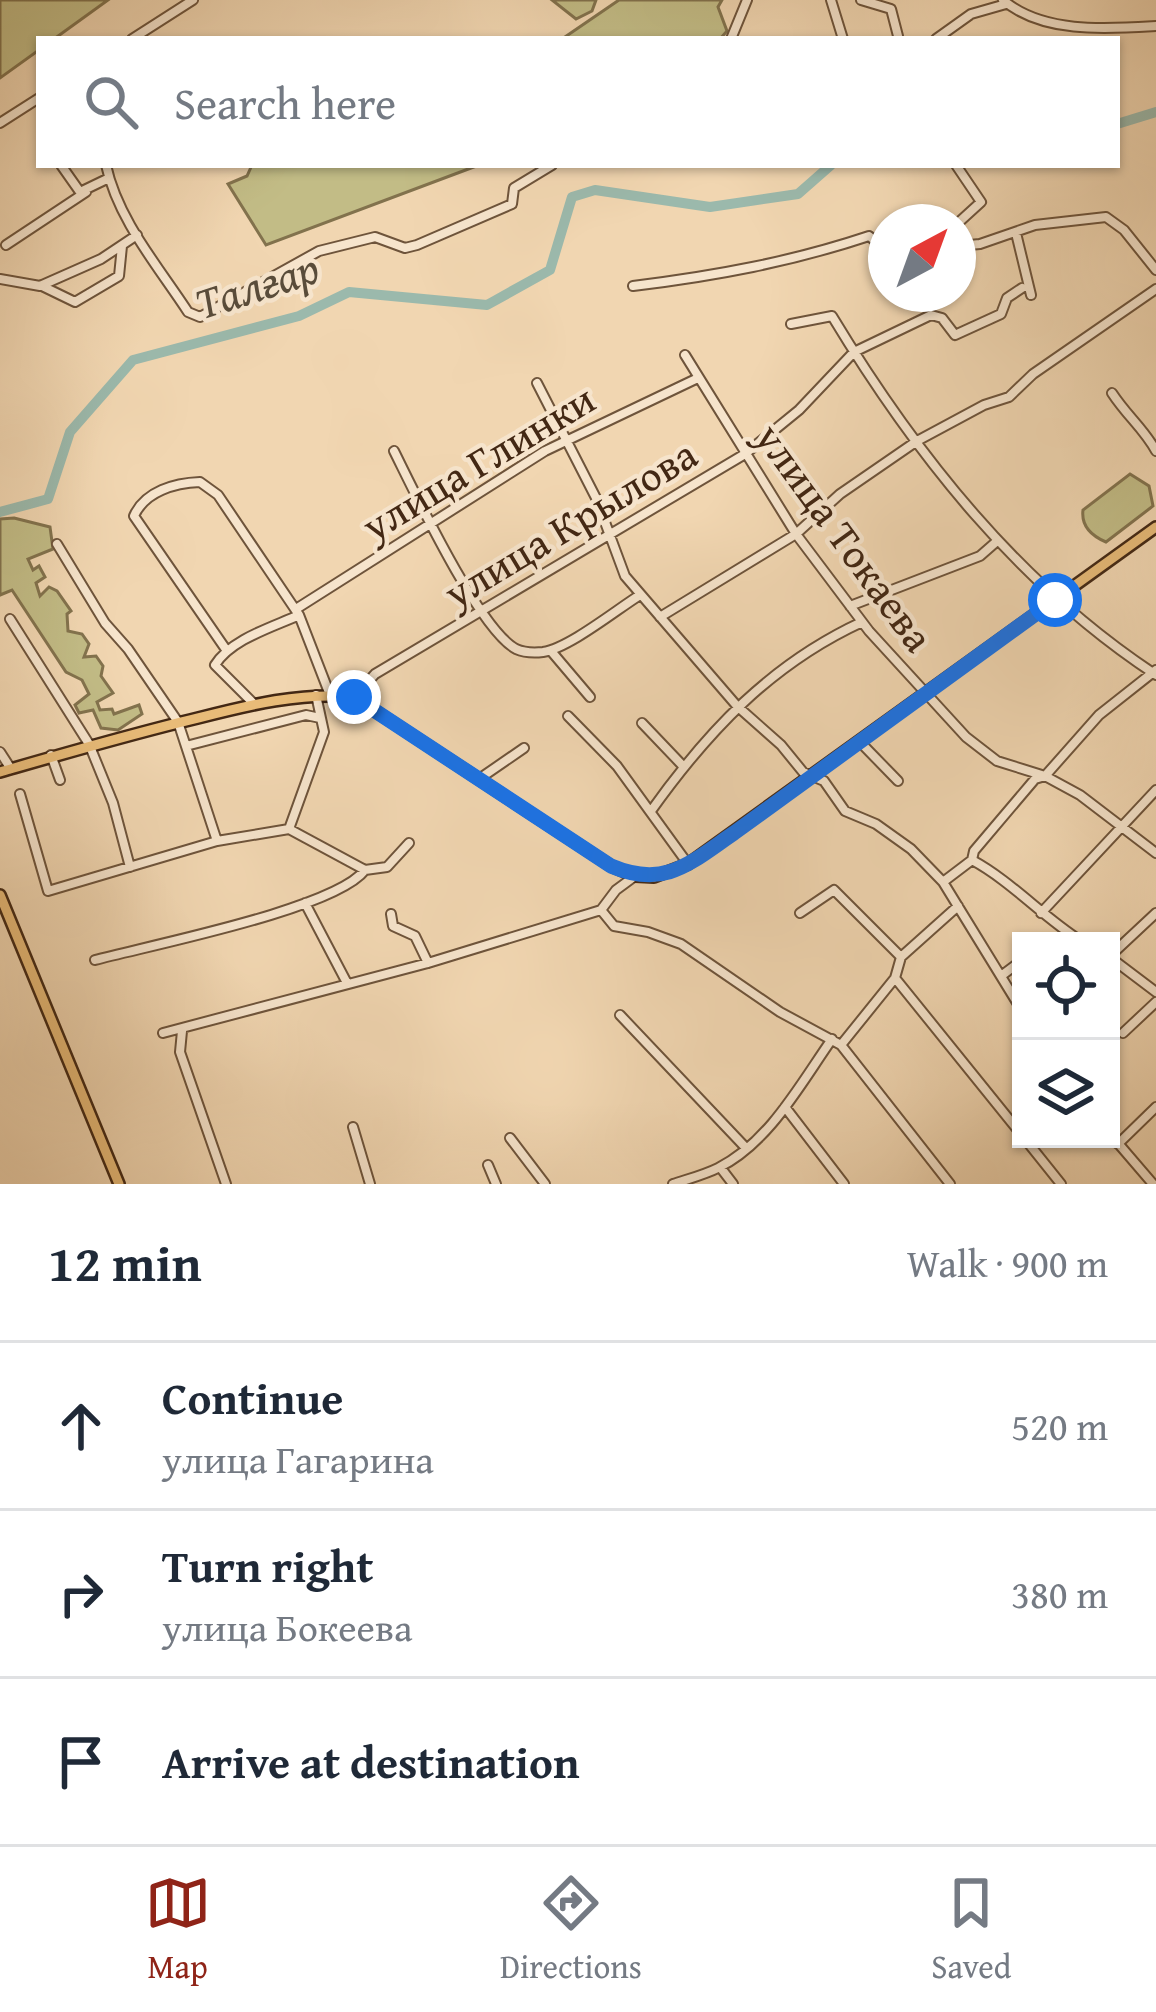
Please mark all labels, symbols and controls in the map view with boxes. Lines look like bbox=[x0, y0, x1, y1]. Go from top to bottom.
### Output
search box bbox=[36, 36, 1120, 168]
icon: search bbox=[78, 69, 144, 135]
text: Search here bbox=[174, 70, 396, 135]
north arrow bbox=[868, 204, 976, 312]
water label: Талғар bbox=[186, 234, 327, 335]
street label: улица Глинки bbox=[349, 368, 606, 556]
street label: улица Токаева bbox=[741, 409, 949, 664]
street label: улица Крылова bbox=[431, 423, 708, 623]
route start bbox=[1028, 573, 1082, 627]
route end bbox=[327, 670, 381, 724]
map controls bbox=[1012, 932, 1120, 1148]
button: locate bbox=[1012, 932, 1120, 1040]
button: layers bbox=[1012, 1040, 1120, 1148]
text: 12 min bbox=[48, 1225, 202, 1300]
text: Walk · 900 m bbox=[907, 1234, 1108, 1291]
text: Continue bbox=[162, 1365, 343, 1430]
icon: ahead bbox=[48, 1393, 114, 1459]
text: 520 m bbox=[1011, 1397, 1108, 1454]
text: улица Гагарина bbox=[162, 1430, 434, 1487]
text: Turn right bbox=[162, 1533, 374, 1598]
icon: right bbox=[48, 1561, 114, 1627]
text: 380 m bbox=[1011, 1565, 1108, 1622]
text: улица Бокеева bbox=[162, 1598, 412, 1655]
icon: arrive bbox=[48, 1729, 114, 1795]
text: Arrive at destination bbox=[162, 1729, 580, 1794]
tab: Map bbox=[145, 1870, 211, 1990]
tab: Directions bbox=[500, 1870, 642, 1990]
tab: Saved bbox=[931, 1870, 1011, 1990]

